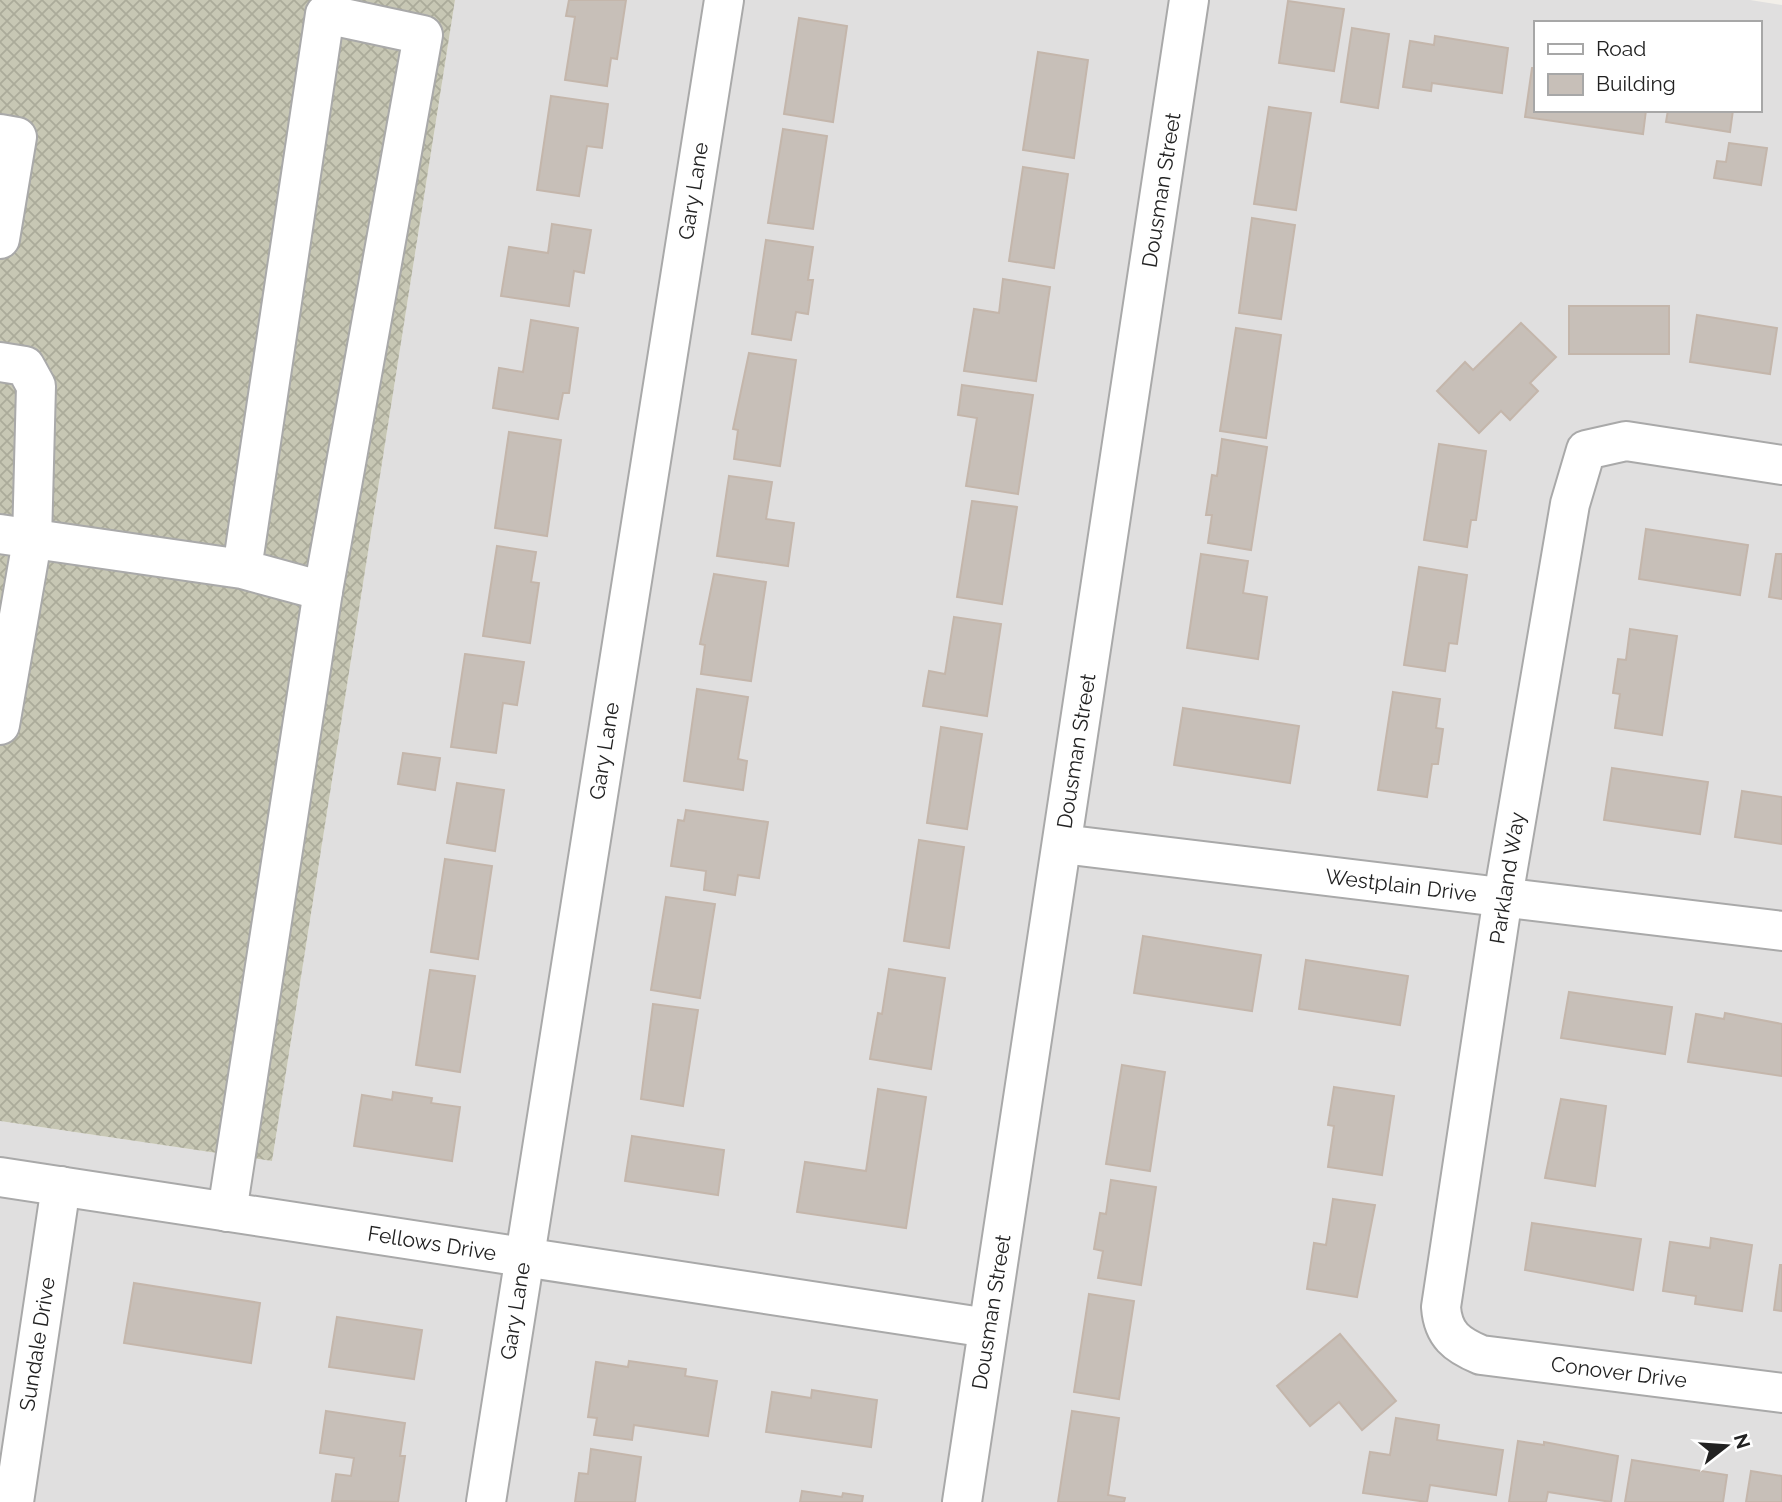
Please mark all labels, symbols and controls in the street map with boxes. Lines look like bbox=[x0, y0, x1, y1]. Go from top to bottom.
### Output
legend bbox=[1534, 21, 1761, 112]
text: Road bbox=[1596, 36, 1646, 61]
text: Building bbox=[1596, 71, 1676, 96]
street label: Dousman Street bbox=[1136, 111, 1186, 269]
street label: Gary Lane bbox=[673, 141, 713, 241]
street label: Dousman Street bbox=[1051, 672, 1101, 830]
street label: Gary Lane bbox=[584, 701, 624, 801]
street label: Parkland Way bbox=[1484, 810, 1530, 946]
street label: Westplain Drive bbox=[1324, 863, 1478, 907]
street label: Fellows Drive bbox=[366, 1220, 498, 1266]
street label: Dousman Street bbox=[966, 1233, 1016, 1391]
street label: Gary Lane bbox=[495, 1261, 535, 1361]
street label: Sundale Drive bbox=[14, 1275, 60, 1413]
street label: Conover Drive bbox=[1550, 1351, 1688, 1393]
north arrow bbox=[1691, 1411, 1761, 1481]
text: N bbox=[1730, 1431, 1755, 1451]

